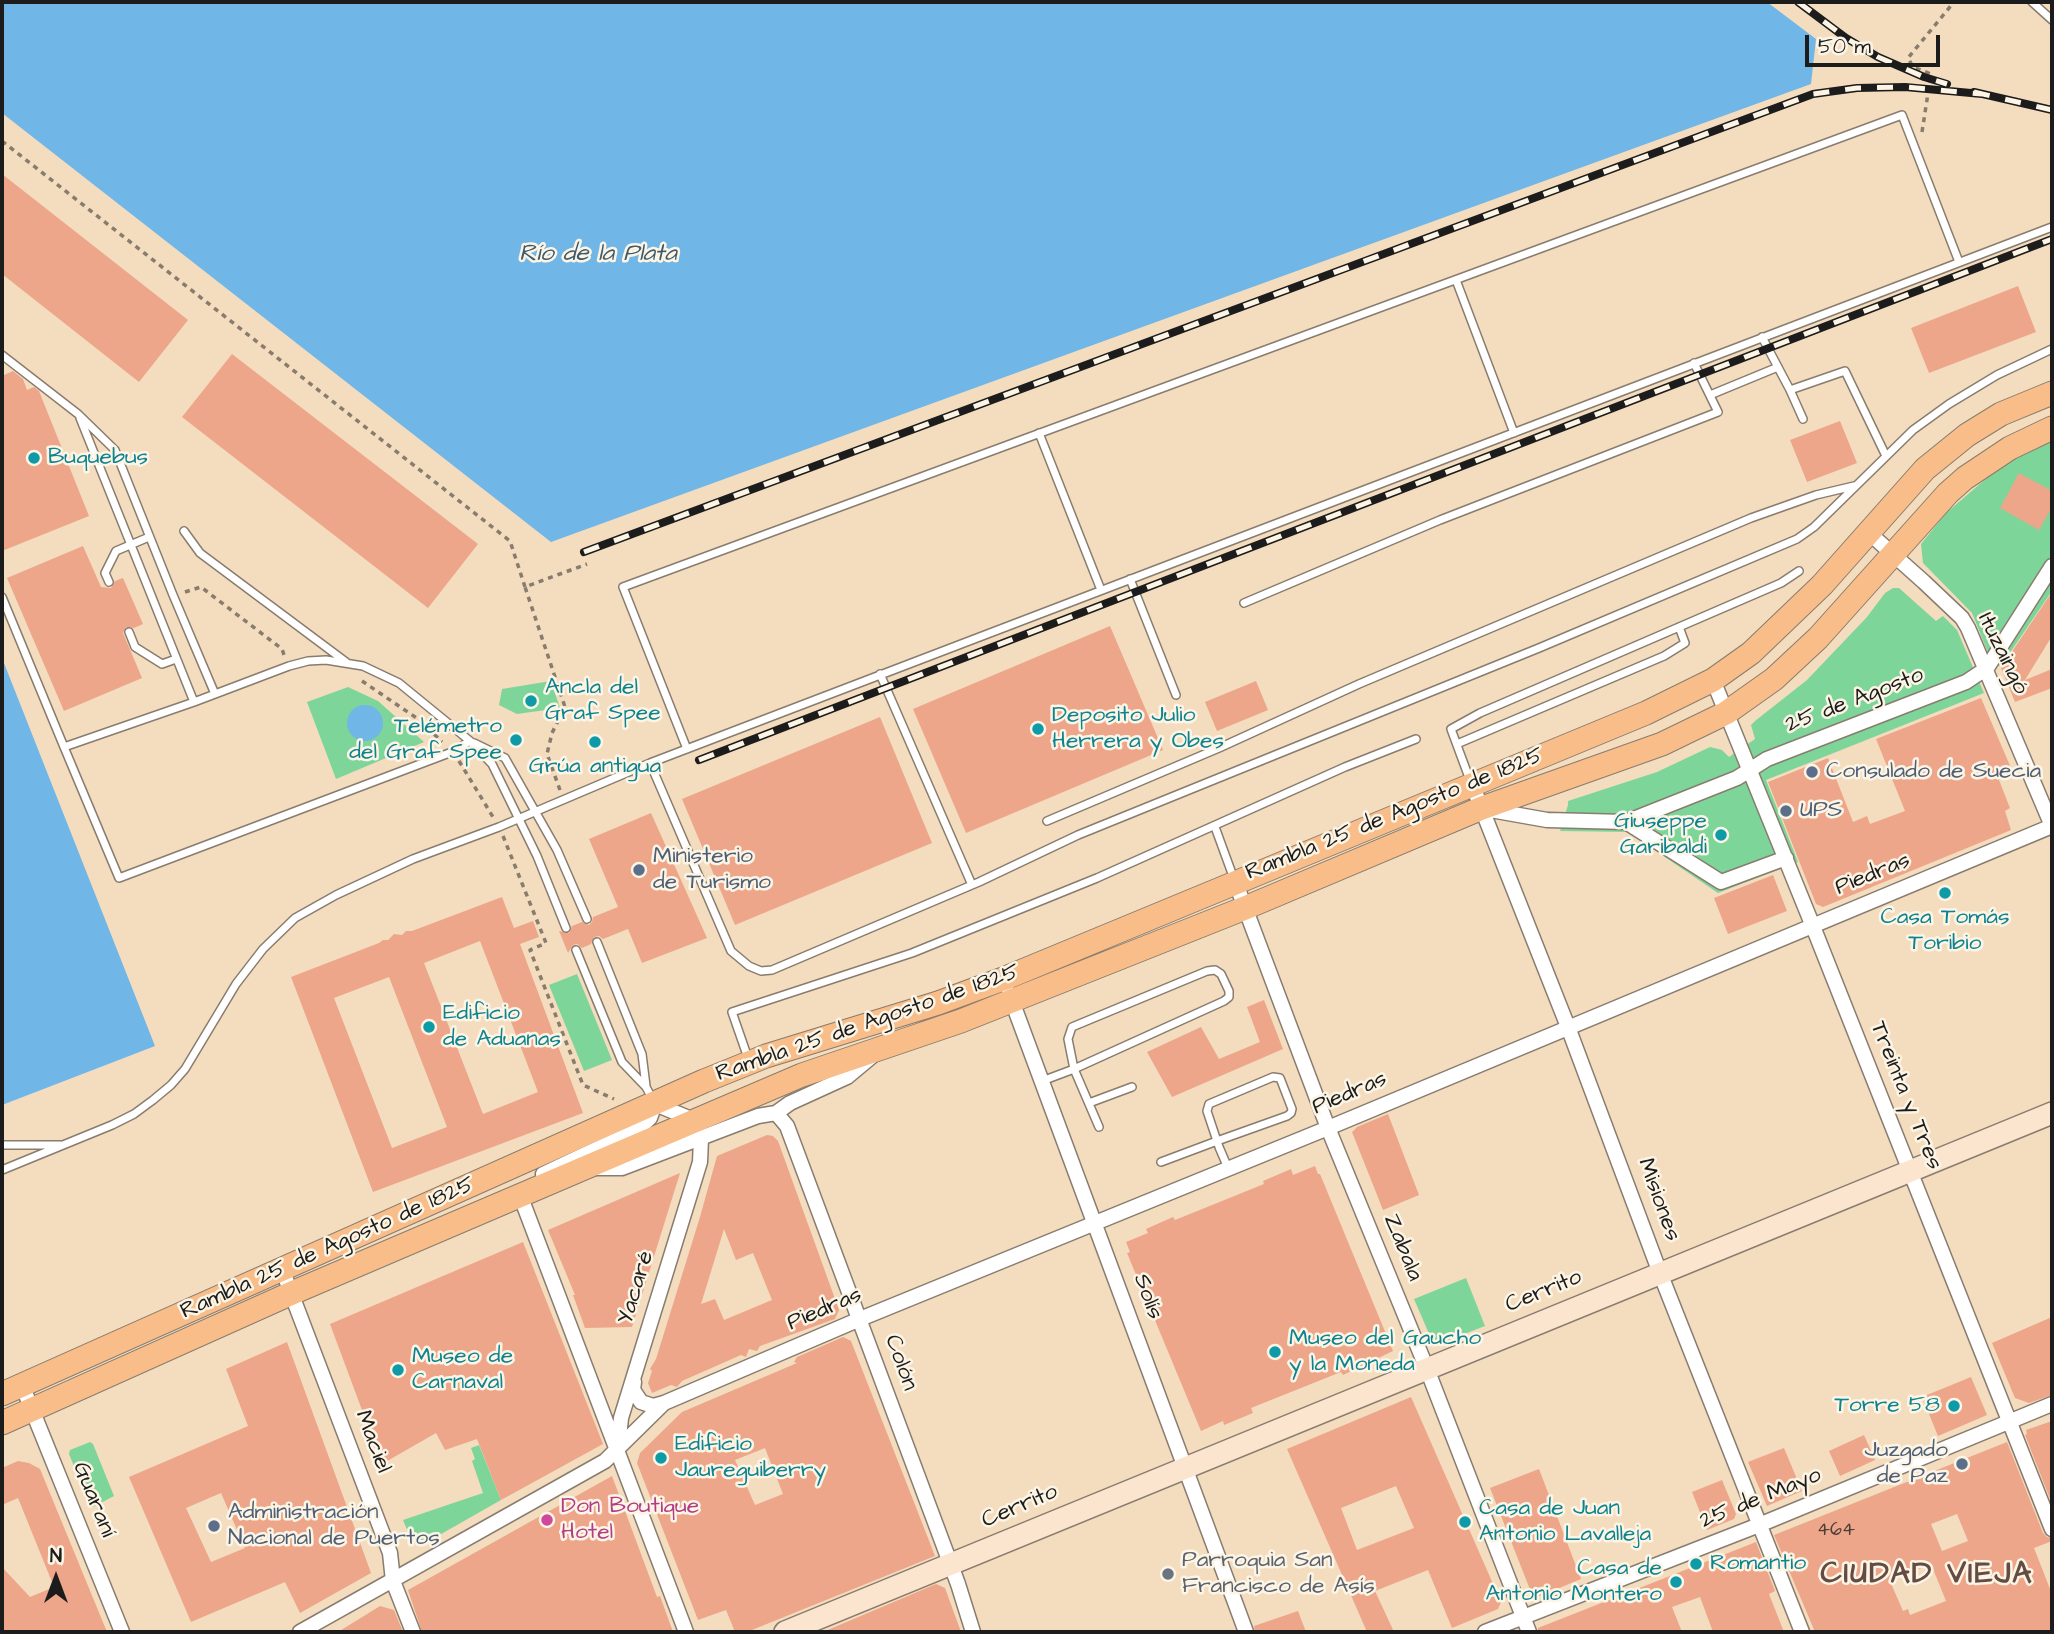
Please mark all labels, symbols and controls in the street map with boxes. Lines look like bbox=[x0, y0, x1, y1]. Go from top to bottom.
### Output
scale bar bbox=[1809, 21, 1944, 65]
text: 50 m bbox=[1818, 32, 1871, 61]
water label: Río de la Plata bbox=[519, 241, 677, 269]
place label: Buquebus bbox=[48, 444, 148, 472]
marker: Buquebus bbox=[26, 450, 42, 466]
street label: Ituzaingó bbox=[1970, 609, 2034, 699]
street label: 25 de Agosto bbox=[1782, 662, 1928, 740]
place label: Ancla del Graf Spee bbox=[545, 674, 661, 728]
marker: Ancla del Graf Spee bbox=[523, 693, 539, 709]
place label: Deposito Julio Herrera y Obes bbox=[1052, 702, 1224, 756]
place label: Telémetro del Graf Spee bbox=[349, 713, 502, 767]
marker: Deposito Julio Herrera y Obes bbox=[1030, 721, 1046, 737]
marker: Telémetro del Graf Spee bbox=[508, 732, 524, 748]
marker: Grúa antigua bbox=[587, 734, 603, 750]
street label: Rambla 25 de Agosto de 1825 bbox=[1242, 742, 1548, 888]
place label: Grúa antigua bbox=[529, 753, 661, 781]
place label: Consulado de Suecia bbox=[1826, 758, 2041, 786]
marker: Consulado de Suecia bbox=[1804, 764, 1820, 780]
place label: UPS bbox=[1800, 797, 1842, 825]
marker: UPS bbox=[1778, 803, 1794, 819]
place label: Giuseppe Garibaldi bbox=[1614, 808, 1707, 862]
marker: Giuseppe Garibaldi bbox=[1713, 827, 1729, 843]
place label: Ministerio de Turismo bbox=[653, 843, 771, 897]
street label: Piedras bbox=[1832, 848, 1914, 902]
marker: Ministerio de Turismo bbox=[631, 862, 647, 878]
marker: Casa Tomás Toribio bbox=[1937, 885, 1953, 901]
place label: Casa Tomás Toribio bbox=[1881, 904, 2009, 958]
street label: Rambla 25 de Agosto de 1825 bbox=[713, 959, 1023, 1089]
place label: Edificio de Aduanas bbox=[443, 1000, 561, 1054]
street label: Treinta y Tres bbox=[1863, 1018, 1947, 1174]
marker: Edificio de Aduanas bbox=[421, 1019, 437, 1035]
street label: Piedras bbox=[1309, 1066, 1391, 1122]
street label: Misiones bbox=[1630, 1155, 1686, 1245]
street label: Rambla 25 de Agosto de 1825 bbox=[177, 1172, 479, 1326]
street label: Zabala bbox=[1376, 1211, 1428, 1285]
street label: Yacaré bbox=[613, 1248, 661, 1328]
street label: Cerrito bbox=[1502, 1264, 1586, 1320]
street label: Solís bbox=[1126, 1270, 1168, 1324]
street label: Piedras bbox=[784, 1282, 866, 1338]
place label: Museo del Gaucho y la Moneda bbox=[1289, 1325, 1481, 1379]
street label: Colón bbox=[877, 1331, 923, 1395]
place label: Museo de Carnaval bbox=[412, 1343, 513, 1397]
marker: Museo del Gaucho y la Moneda bbox=[1267, 1344, 1283, 1360]
marker: Museo de Carnaval bbox=[390, 1362, 406, 1378]
place label: Torre 58 bbox=[1835, 1392, 1940, 1420]
marker: Torre 58 bbox=[1946, 1398, 1962, 1414]
street label: Maciel bbox=[348, 1407, 396, 1477]
place label: Edificio Jaureguiberry bbox=[675, 1431, 826, 1485]
place label: Juzgado de Paz bbox=[1864, 1437, 1948, 1491]
marker: Edificio Jaureguiberry bbox=[653, 1450, 669, 1466]
marker: Juzgado de Paz bbox=[1954, 1456, 1970, 1472]
street label: Guaraní bbox=[65, 1458, 121, 1542]
street label: 25 de Mayo bbox=[1696, 1462, 1826, 1536]
street label: Cerrito bbox=[978, 1479, 1062, 1535]
place label: Don Boutique Hotel bbox=[561, 1493, 699, 1547]
place label: Casa de Juan Antonio Lavalleja bbox=[1479, 1495, 1651, 1549]
place label: Administración Nacional de Puertos bbox=[228, 1499, 440, 1553]
marker: Don Boutique Hotel bbox=[539, 1512, 555, 1528]
marker: Casa de Juan Antonio Lavalleja bbox=[1457, 1514, 1473, 1530]
marker: Administración Nacional de Puertos bbox=[206, 1518, 222, 1534]
house number: 464 bbox=[1817, 1520, 1855, 1542]
north arrow bbox=[21, 1543, 91, 1613]
text: N bbox=[50, 1543, 62, 1570]
place label: Parroquia San Francisco de Asís bbox=[1182, 1547, 1375, 1601]
place label: Romantio bbox=[1710, 1550, 1806, 1578]
place label: Casa de Antonio Montero bbox=[1486, 1555, 1662, 1609]
marker: Romantio bbox=[1688, 1556, 1704, 1572]
district label: CIUDAD VIEJA bbox=[1822, 1558, 2032, 1594]
marker: Parroquia San Francisco de Asís bbox=[1160, 1566, 1176, 1582]
marker: Casa de Antonio Montero bbox=[1668, 1574, 1684, 1590]

